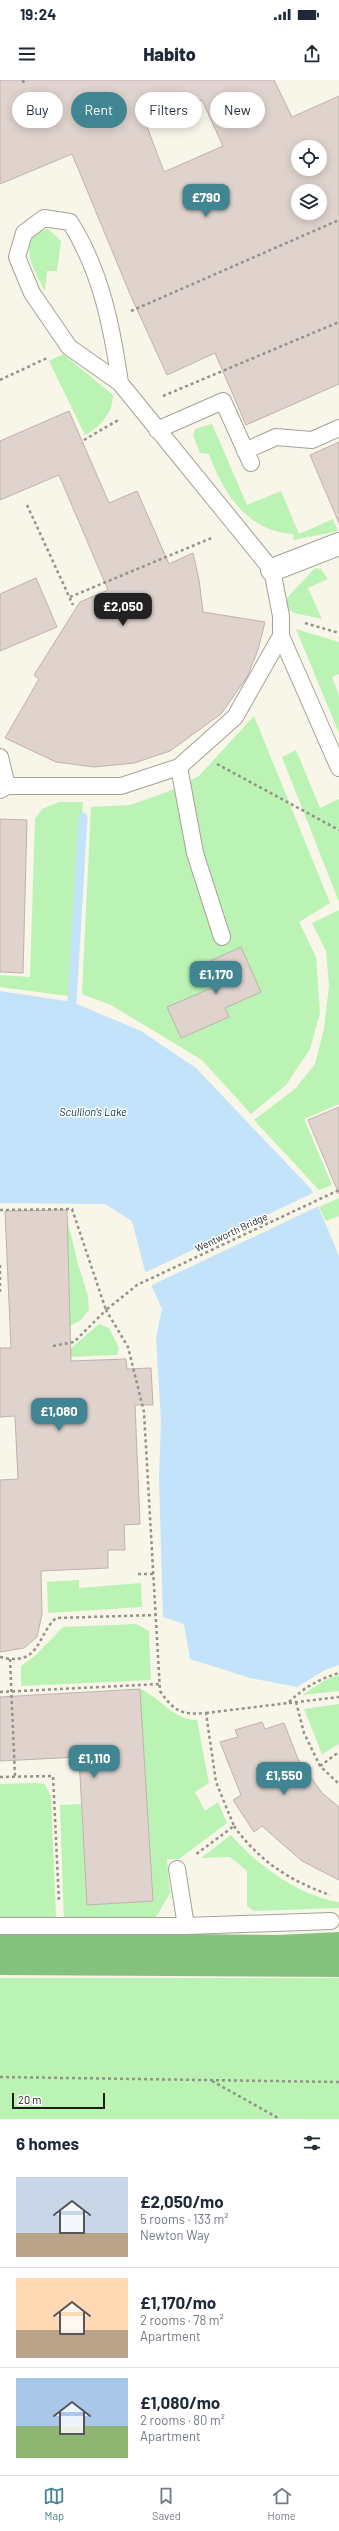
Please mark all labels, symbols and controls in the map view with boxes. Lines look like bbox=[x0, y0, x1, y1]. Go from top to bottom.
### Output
text: 19:24 bbox=[20, 5, 56, 23]
icon: menu bbox=[16, 43, 38, 65]
text: Habito bbox=[143, 43, 196, 65]
icon: share bbox=[301, 43, 323, 65]
chip: Buy bbox=[12, 92, 63, 128]
chip: Rent bbox=[71, 92, 127, 128]
chip: Filters bbox=[135, 92, 202, 128]
chip: New bbox=[210, 92, 265, 128]
map controls bbox=[291, 140, 327, 220]
button: locate bbox=[291, 140, 327, 176]
pin: £790 bbox=[182, 184, 230, 218]
button: layers bbox=[291, 184, 327, 220]
text: £790 bbox=[192, 189, 220, 205]
pin: £2,050 bbox=[90, 593, 156, 627]
text: £2,050 bbox=[103, 598, 143, 614]
pin: £1,170 bbox=[183, 961, 249, 995]
text: £1,170 bbox=[199, 966, 233, 982]
water label: Scullion's Lake bbox=[59, 1105, 127, 1118]
street label: Wentworth Bridge bbox=[193, 1210, 269, 1254]
pin: £1,080 bbox=[26, 1398, 92, 1432]
text: £1,080 bbox=[40, 1403, 78, 1419]
pin: £1,110 bbox=[61, 1745, 127, 1779]
text: £1,110 bbox=[78, 1750, 110, 1766]
pin: £1,550 bbox=[251, 1762, 317, 1796]
text: £1,550 bbox=[265, 1767, 303, 1783]
scale bar bbox=[12, 2091, 105, 2110]
text: 20 m bbox=[18, 2093, 41, 2106]
icon: filters bbox=[301, 2132, 323, 2154]
text: 6 homes bbox=[16, 2133, 79, 2153]
text: £2,050/mo bbox=[140, 2191, 224, 2211]
icon: home bbox=[48, 2193, 96, 2241]
text: 5 rooms · 133 m² bbox=[140, 2211, 229, 2227]
text: Newton Way bbox=[140, 2227, 210, 2243]
text: £1,170/mo bbox=[140, 2292, 216, 2312]
icon: home bbox=[48, 2294, 96, 2342]
text: 2 rooms · 78 m² bbox=[140, 2312, 224, 2328]
text: Apartment bbox=[140, 2328, 201, 2344]
text: £1,080/mo bbox=[140, 2392, 220, 2412]
icon: home bbox=[48, 2394, 96, 2442]
text: 2 rooms · 80 m² bbox=[140, 2412, 225, 2428]
text: Apartment bbox=[140, 2428, 201, 2444]
tab: Map bbox=[43, 2485, 65, 2522]
tab: Saved bbox=[152, 2485, 181, 2522]
tab: Home bbox=[268, 2485, 296, 2522]

